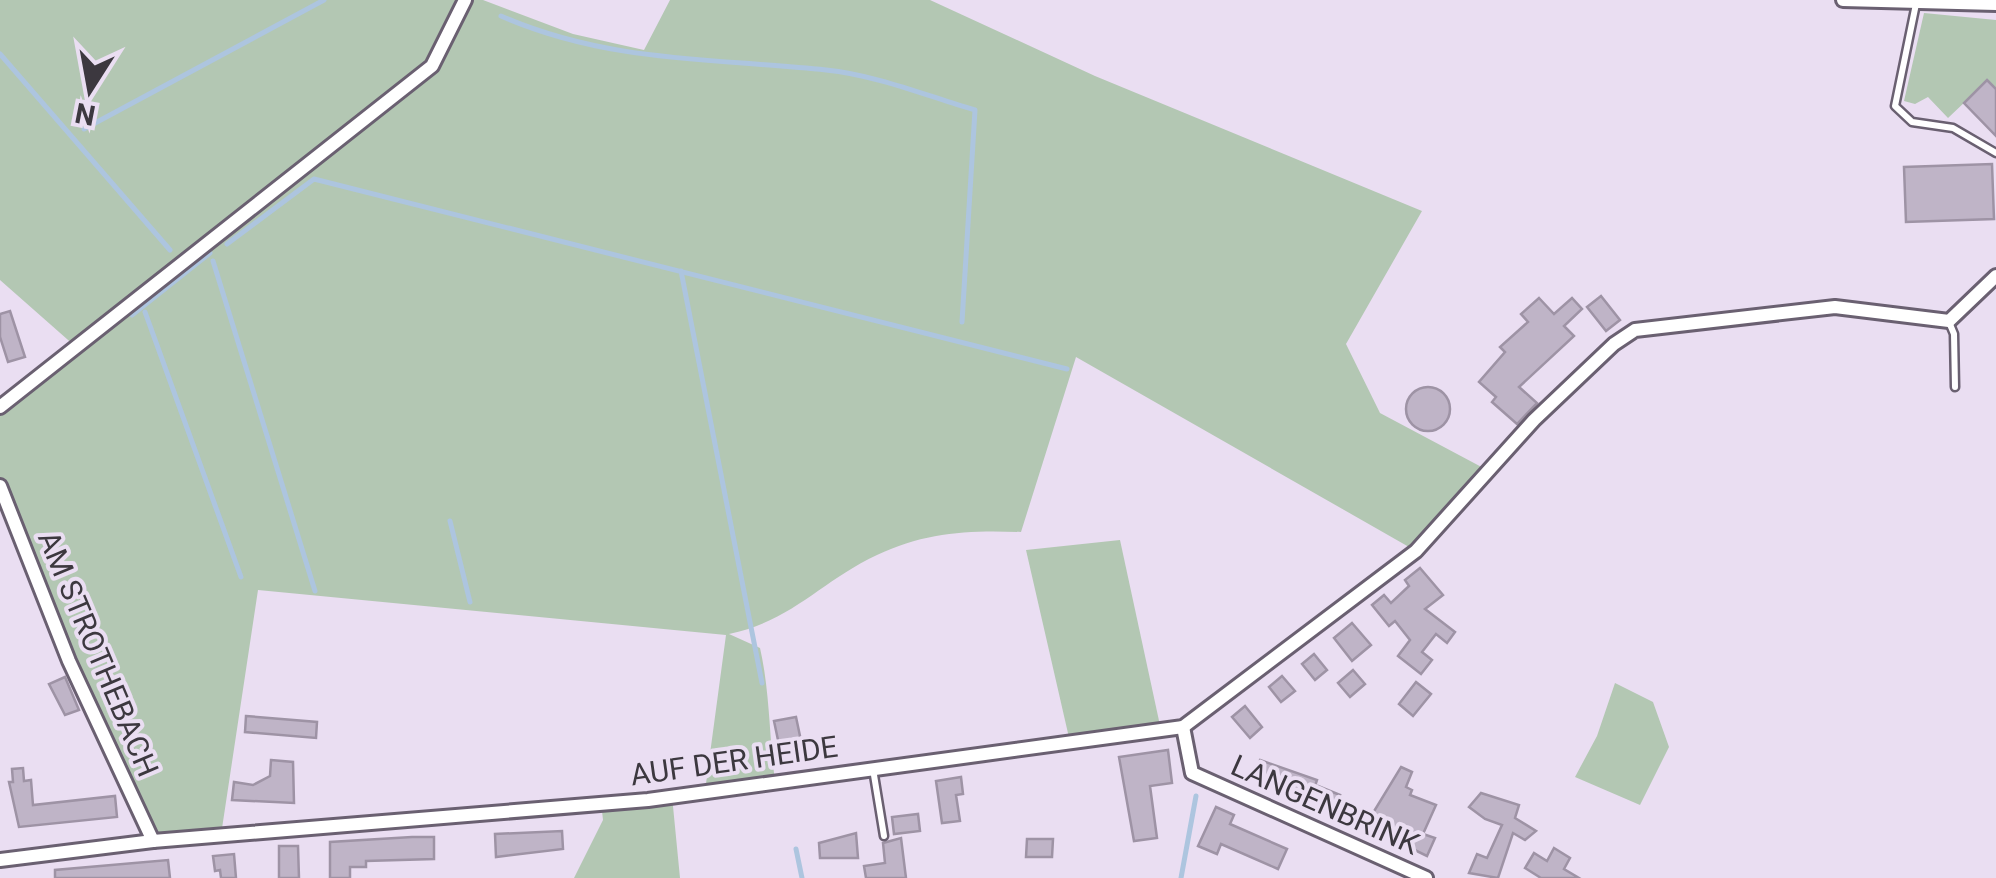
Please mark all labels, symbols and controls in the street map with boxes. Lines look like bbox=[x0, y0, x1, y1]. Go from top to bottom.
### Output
north arrow bbox=[40, 40, 140, 140]
text: N bbox=[72, 96, 98, 132]
street label: AM STROTHEBACH bbox=[31, 526, 166, 782]
street label: AUF DER HEIDE bbox=[628, 729, 840, 792]
street label: LANGENBRINK bbox=[1226, 748, 1425, 862]

